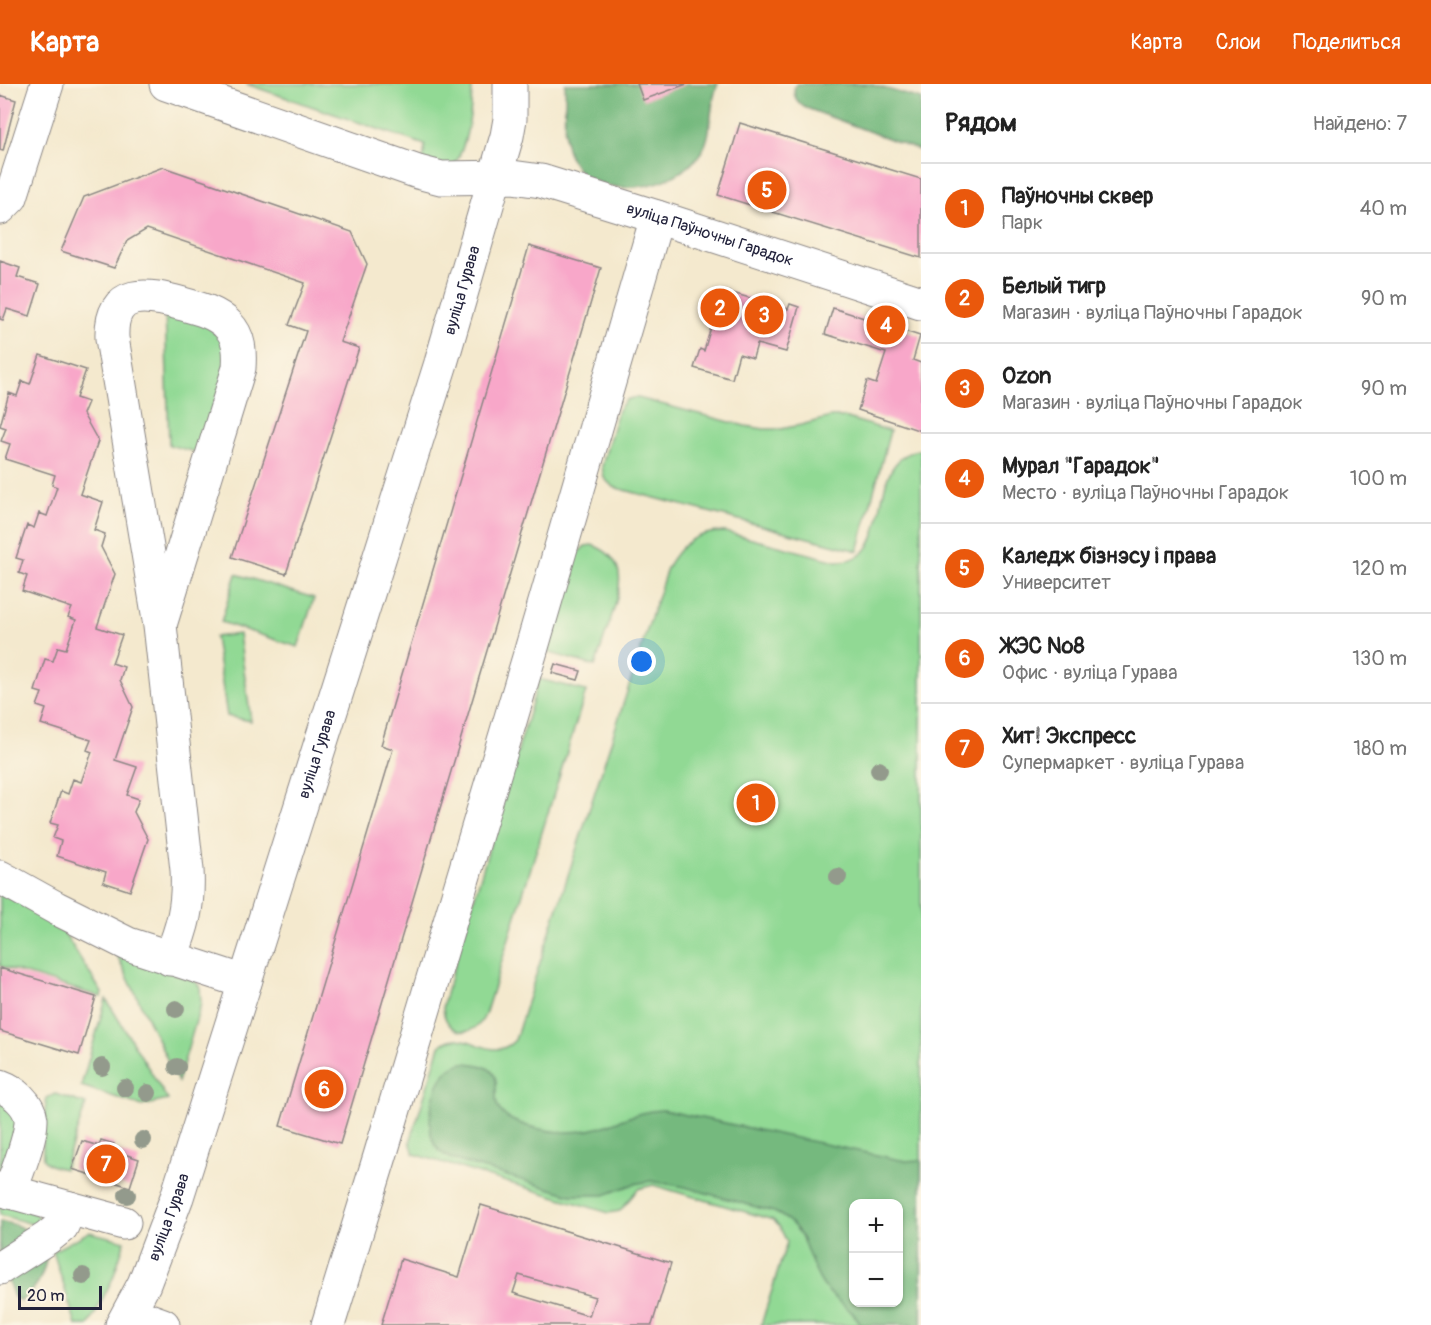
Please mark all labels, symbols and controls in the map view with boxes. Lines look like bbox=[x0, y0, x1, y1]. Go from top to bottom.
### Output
text: Карта bbox=[30, 25, 99, 60]
text: Карта bbox=[1130, 29, 1182, 56]
text: Слои bbox=[1215, 29, 1260, 56]
text: Поделиться bbox=[1293, 29, 1401, 56]
text: Рядом bbox=[945, 107, 1017, 139]
text: Найдено: 7 bbox=[1313, 111, 1407, 136]
pin: 5 bbox=[748, 168, 786, 212]
text: Паўночны сквер bbox=[1002, 182, 1153, 210]
text: 1 bbox=[961, 196, 968, 221]
text: 40 m bbox=[1360, 196, 1407, 221]
street label: вуліца Паўночны Гарадок bbox=[624, 198, 796, 271]
text: Парк bbox=[1002, 210, 1043, 235]
street label: вуліца Гурава bbox=[440, 243, 485, 337]
text: Белый тигр bbox=[1002, 272, 1106, 300]
pin: 2 bbox=[700, 286, 740, 330]
text: 2 bbox=[959, 286, 970, 311]
text: 90 m bbox=[1361, 286, 1407, 311]
pin: 3 bbox=[744, 292, 783, 338]
text: Магазин · вуліца Паўночны Гарадок bbox=[1002, 300, 1303, 325]
pin: 4 bbox=[866, 302, 906, 348]
text: Ozon bbox=[1002, 362, 1051, 390]
text: 3 bbox=[959, 376, 970, 401]
text: 90 m bbox=[1361, 376, 1407, 401]
text: Магазин · вуліца Паўночны Гарадок bbox=[1002, 390, 1303, 415]
text: Мурал "Гарадок" bbox=[1002, 452, 1160, 480]
text: 4 bbox=[959, 466, 970, 491]
text: 100 m bbox=[1350, 466, 1407, 491]
text: Место · вуліца Паўночны Гарадок bbox=[1002, 480, 1289, 505]
text: Каледж бізнэсу і права bbox=[1002, 542, 1216, 570]
text: 5 bbox=[959, 556, 970, 581]
text: 120 m bbox=[1352, 556, 1407, 581]
text: Университет bbox=[1002, 570, 1111, 595]
text: ЖЭС №8 bbox=[1002, 632, 1085, 660]
text: 6 bbox=[959, 646, 970, 671]
text: 130 m bbox=[1352, 646, 1407, 671]
your location bbox=[627, 647, 656, 676]
text: Офис · вуліца Гурава bbox=[1002, 660, 1178, 685]
street label: вуліца Гурава bbox=[294, 707, 341, 801]
text: Хит! Экспресс bbox=[1002, 722, 1136, 750]
text: 7 bbox=[959, 736, 970, 761]
text: 180 m bbox=[1353, 736, 1407, 761]
text: Супермаркет · вуліца Гурава bbox=[1002, 750, 1244, 775]
pin: 1 bbox=[736, 780, 776, 826]
pin: 6 bbox=[304, 1066, 344, 1112]
pin: 7 bbox=[86, 1142, 126, 1186]
street label: вуліца Гурава bbox=[144, 1171, 194, 1264]
map controls bbox=[849, 1199, 903, 1307]
button: + bbox=[849, 1199, 903, 1253]
button: − bbox=[849, 1253, 903, 1307]
scale bar bbox=[18, 1283, 102, 1310]
text: 20 m bbox=[27, 1286, 65, 1306]

